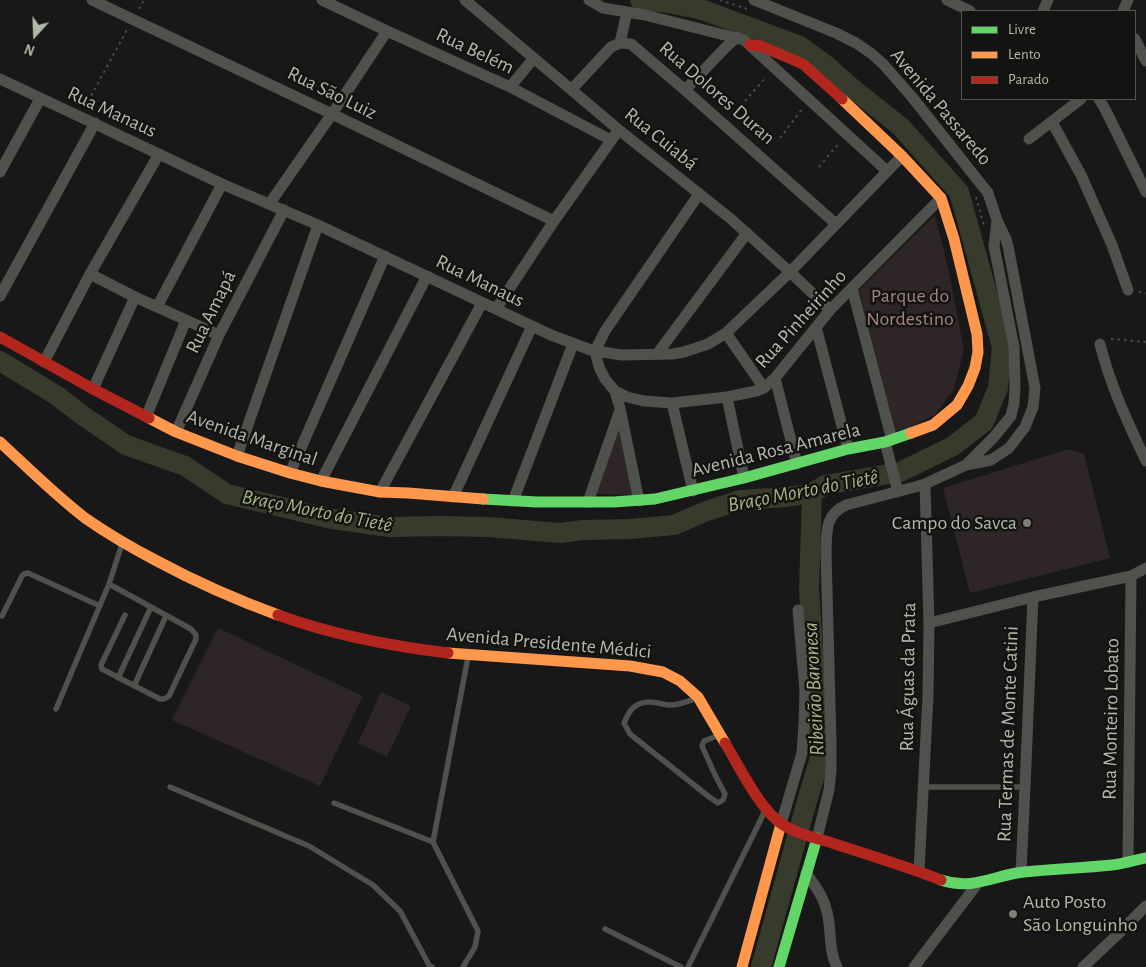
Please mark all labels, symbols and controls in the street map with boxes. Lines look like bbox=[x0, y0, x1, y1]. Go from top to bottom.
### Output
north arrow bbox=[10, 10, 60, 60]
legend bbox=[961, 10, 1136, 100]
text: Livre bbox=[1008, 22, 1036, 37]
street label: Rua Belém bbox=[432, 23, 518, 79]
street label: Rua Dolores Duran bbox=[654, 36, 780, 150]
text: N bbox=[23, 41, 37, 57]
street label: Avenida Passaredo bbox=[885, 44, 997, 170]
text: Lento bbox=[1008, 47, 1041, 62]
street label: Rua São Luiz bbox=[283, 61, 381, 125]
text: Parado bbox=[1008, 72, 1049, 87]
street label: Rua Manaus bbox=[64, 81, 160, 143]
street label: Rua Cuiabá bbox=[619, 102, 703, 176]
street label: Rua Manaus bbox=[432, 249, 528, 313]
street label: Rua Pinheirinho bbox=[750, 264, 852, 374]
street label: Rua Amapá bbox=[181, 267, 241, 357]
park label: Parque do Nordestino bbox=[866, 284, 954, 331]
street label: Avenida Marginal bbox=[183, 404, 321, 472]
street label: Avenida Rosa Amarela bbox=[689, 417, 863, 483]
water label: Braço Morto do Tietê bbox=[726, 464, 880, 518]
water label: Braço Morto do Tietê bbox=[240, 484, 394, 538]
place label: Campo do Savca bbox=[892, 511, 1017, 535]
marker: Campo do Savca bbox=[1021, 517, 1033, 529]
street label: Rua Águas da Prata bbox=[895, 602, 921, 752]
water label: Ribeirão Baronesa bbox=[798, 621, 830, 757]
street label: Avenida Presidente Médici bbox=[446, 622, 652, 664]
street label: Rua Termas de Monte Catini bbox=[992, 625, 1024, 843]
street label: Rua Monteiro Lobato bbox=[1098, 638, 1124, 800]
place label: Auto Posto São Longuinho bbox=[1023, 890, 1138, 937]
marker: Auto Posto São Longuinho bbox=[1007, 908, 1019, 920]

